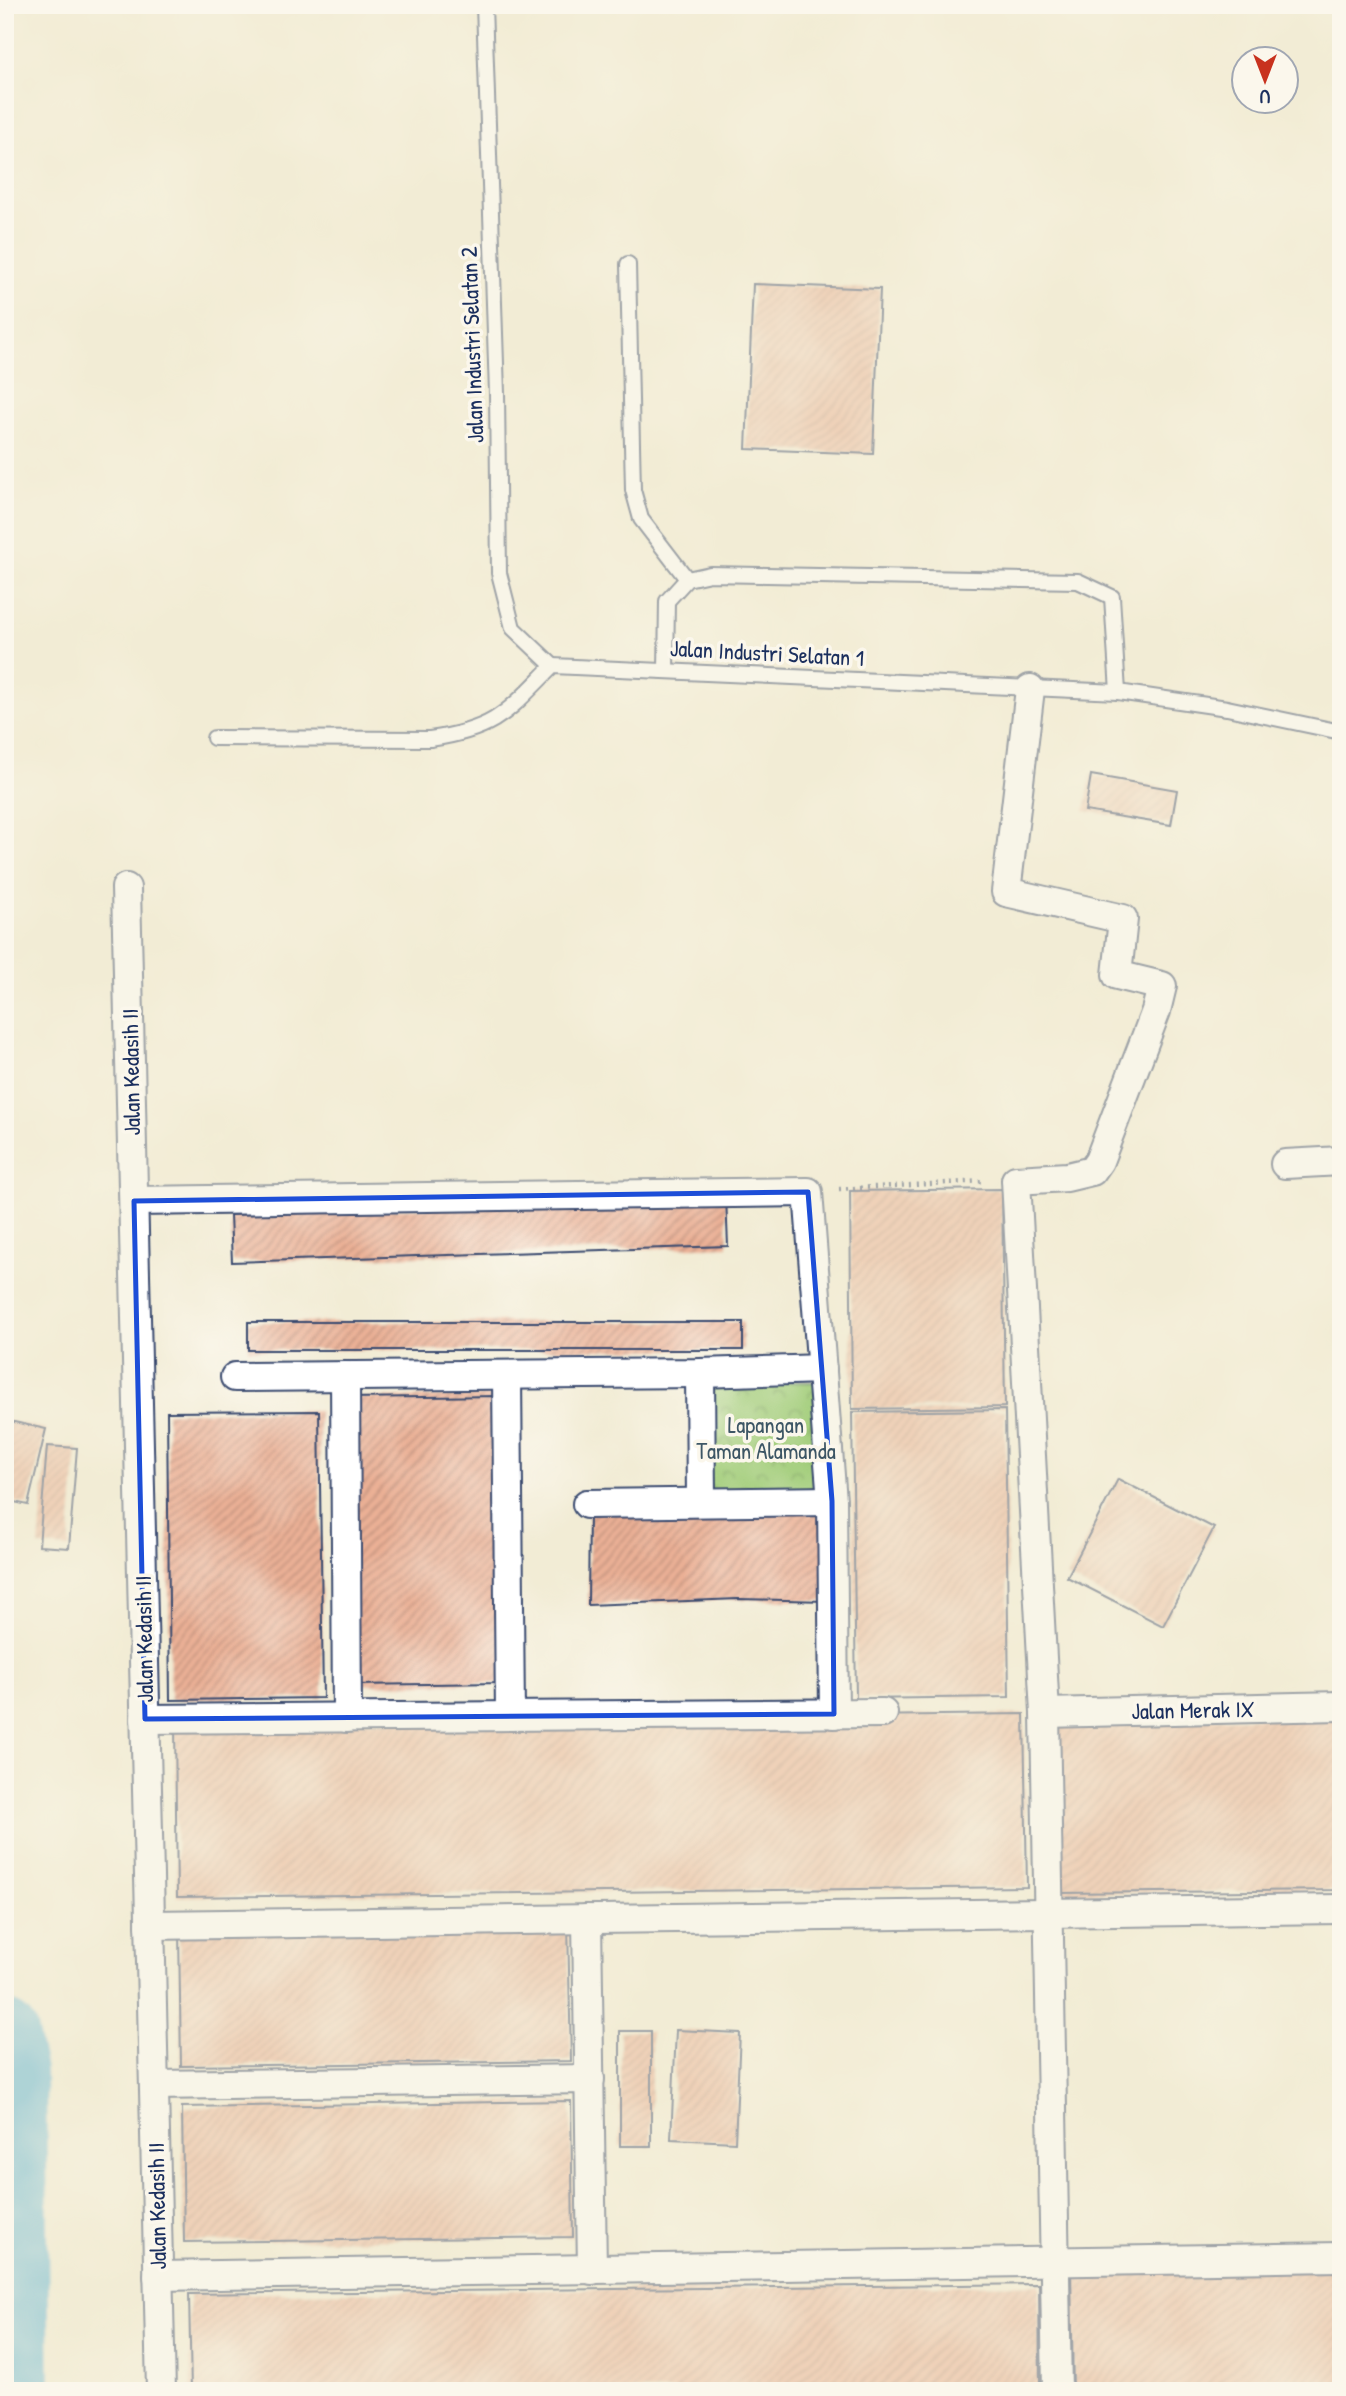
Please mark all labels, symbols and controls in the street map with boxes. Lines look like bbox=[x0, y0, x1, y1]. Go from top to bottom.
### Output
north arrow bbox=[1230, 46, 1300, 116]
text: U bbox=[1259, 84, 1270, 110]
street label: Jalan Industri Selatan 2 bbox=[453, 246, 490, 444]
street label: Jalan Industri Selatan 1 bbox=[669, 632, 865, 673]
street label: Jalan Kedasih II bbox=[114, 1008, 147, 1136]
park label: Lapangan Taman Alamanda bbox=[696, 1409, 836, 1466]
street label: Jalan Kedasih II bbox=[127, 1575, 160, 1703]
street label: Jalan Merak IX bbox=[1131, 1693, 1255, 1726]
street label: Jalan Kedasih II bbox=[140, 2142, 173, 2270]

